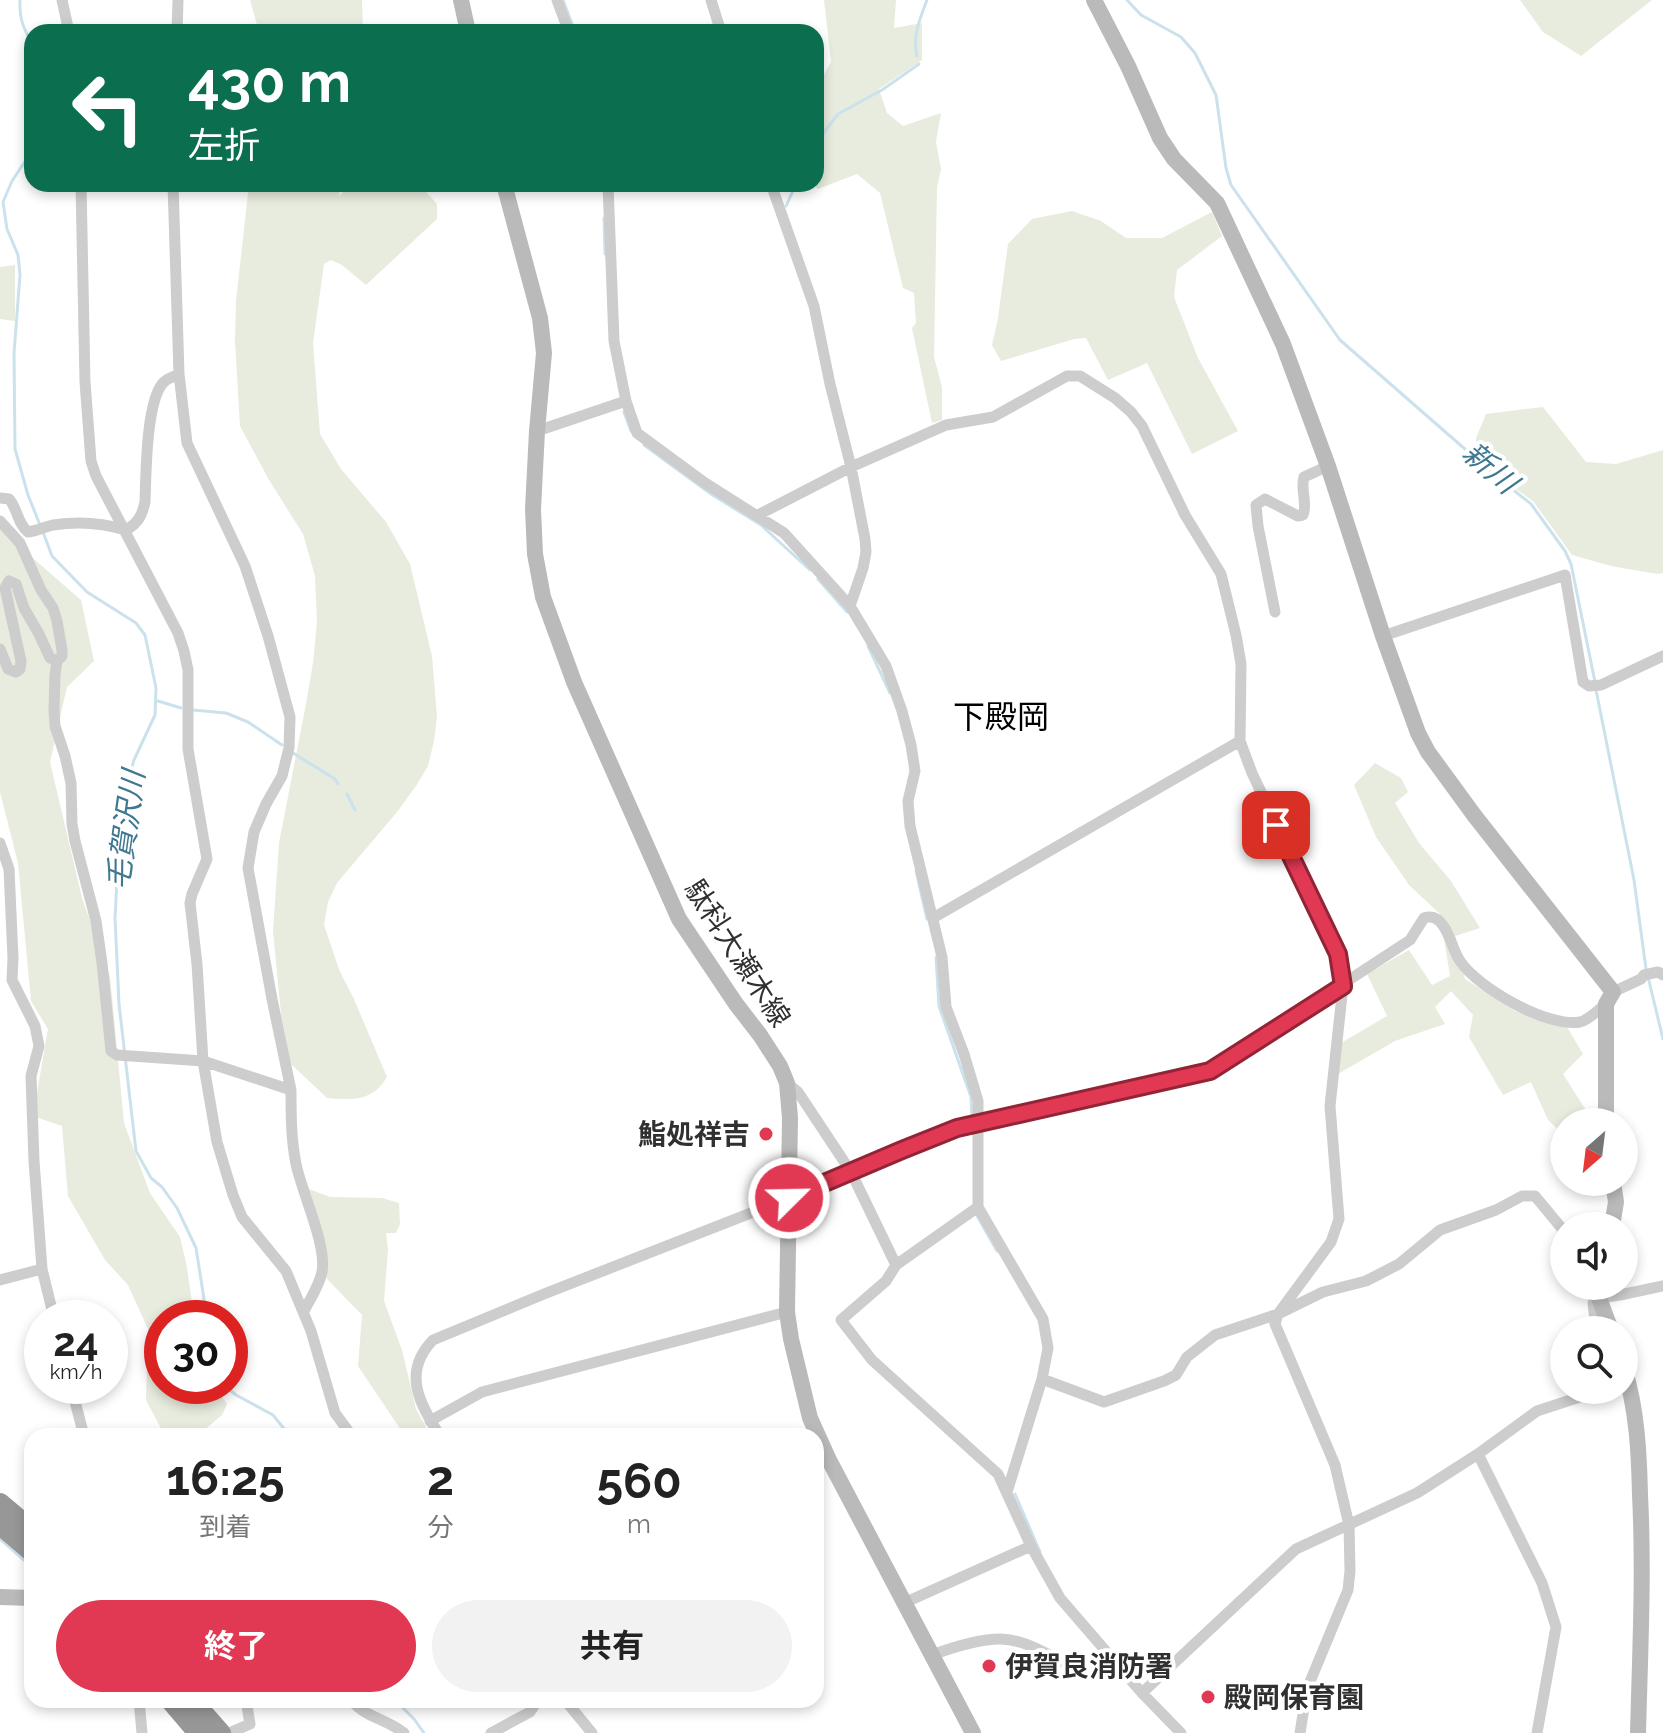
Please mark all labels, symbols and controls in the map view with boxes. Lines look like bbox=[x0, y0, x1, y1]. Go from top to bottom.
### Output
text: 430 m bbox=[188, 49, 351, 115]
icon: left bbox=[56, 56, 160, 160]
text: 左折 bbox=[188, 124, 260, 166]
water label: 新川 bbox=[1456, 435, 1527, 502]
district label: 下殿岡 bbox=[953, 698, 1049, 735]
water label: 毛賀沢川 bbox=[100, 765, 152, 892]
pin bbox=[1242, 791, 1310, 859]
icon: arrive bbox=[1254, 803, 1298, 847]
street label: 駄科大瀬木線 bbox=[678, 874, 797, 1033]
north arrow bbox=[1550, 1108, 1638, 1196]
map controls bbox=[1550, 1108, 1638, 1404]
place label: 鮨処祥吉 bbox=[638, 1118, 750, 1151]
marker: 鮨処祥吉 bbox=[757, 1125, 775, 1143]
position arrow bbox=[747, 1156, 831, 1240]
button: sound bbox=[1550, 1212, 1638, 1300]
speed limit sign: 30 bbox=[144, 1300, 248, 1404]
button: search bbox=[1550, 1316, 1638, 1404]
text: 24 bbox=[53, 1318, 99, 1365]
text: km/h bbox=[50, 1360, 102, 1384]
text: 16:25 bbox=[166, 1450, 285, 1506]
text: 2 bbox=[427, 1450, 454, 1506]
text: 560 bbox=[596, 1453, 682, 1509]
text: m bbox=[627, 1509, 651, 1539]
text: 到着 bbox=[200, 1512, 252, 1542]
text: 分 bbox=[428, 1512, 454, 1542]
button: 終了 bbox=[56, 1600, 416, 1692]
button: 共有 bbox=[432, 1600, 792, 1692]
place label: 伊賀良消防署 bbox=[1005, 1650, 1173, 1683]
marker: 伊賀良消防署 bbox=[980, 1657, 998, 1675]
place label: 殿岡保育園 bbox=[1224, 1681, 1364, 1714]
marker: 殿岡保育園 bbox=[1199, 1688, 1217, 1706]

